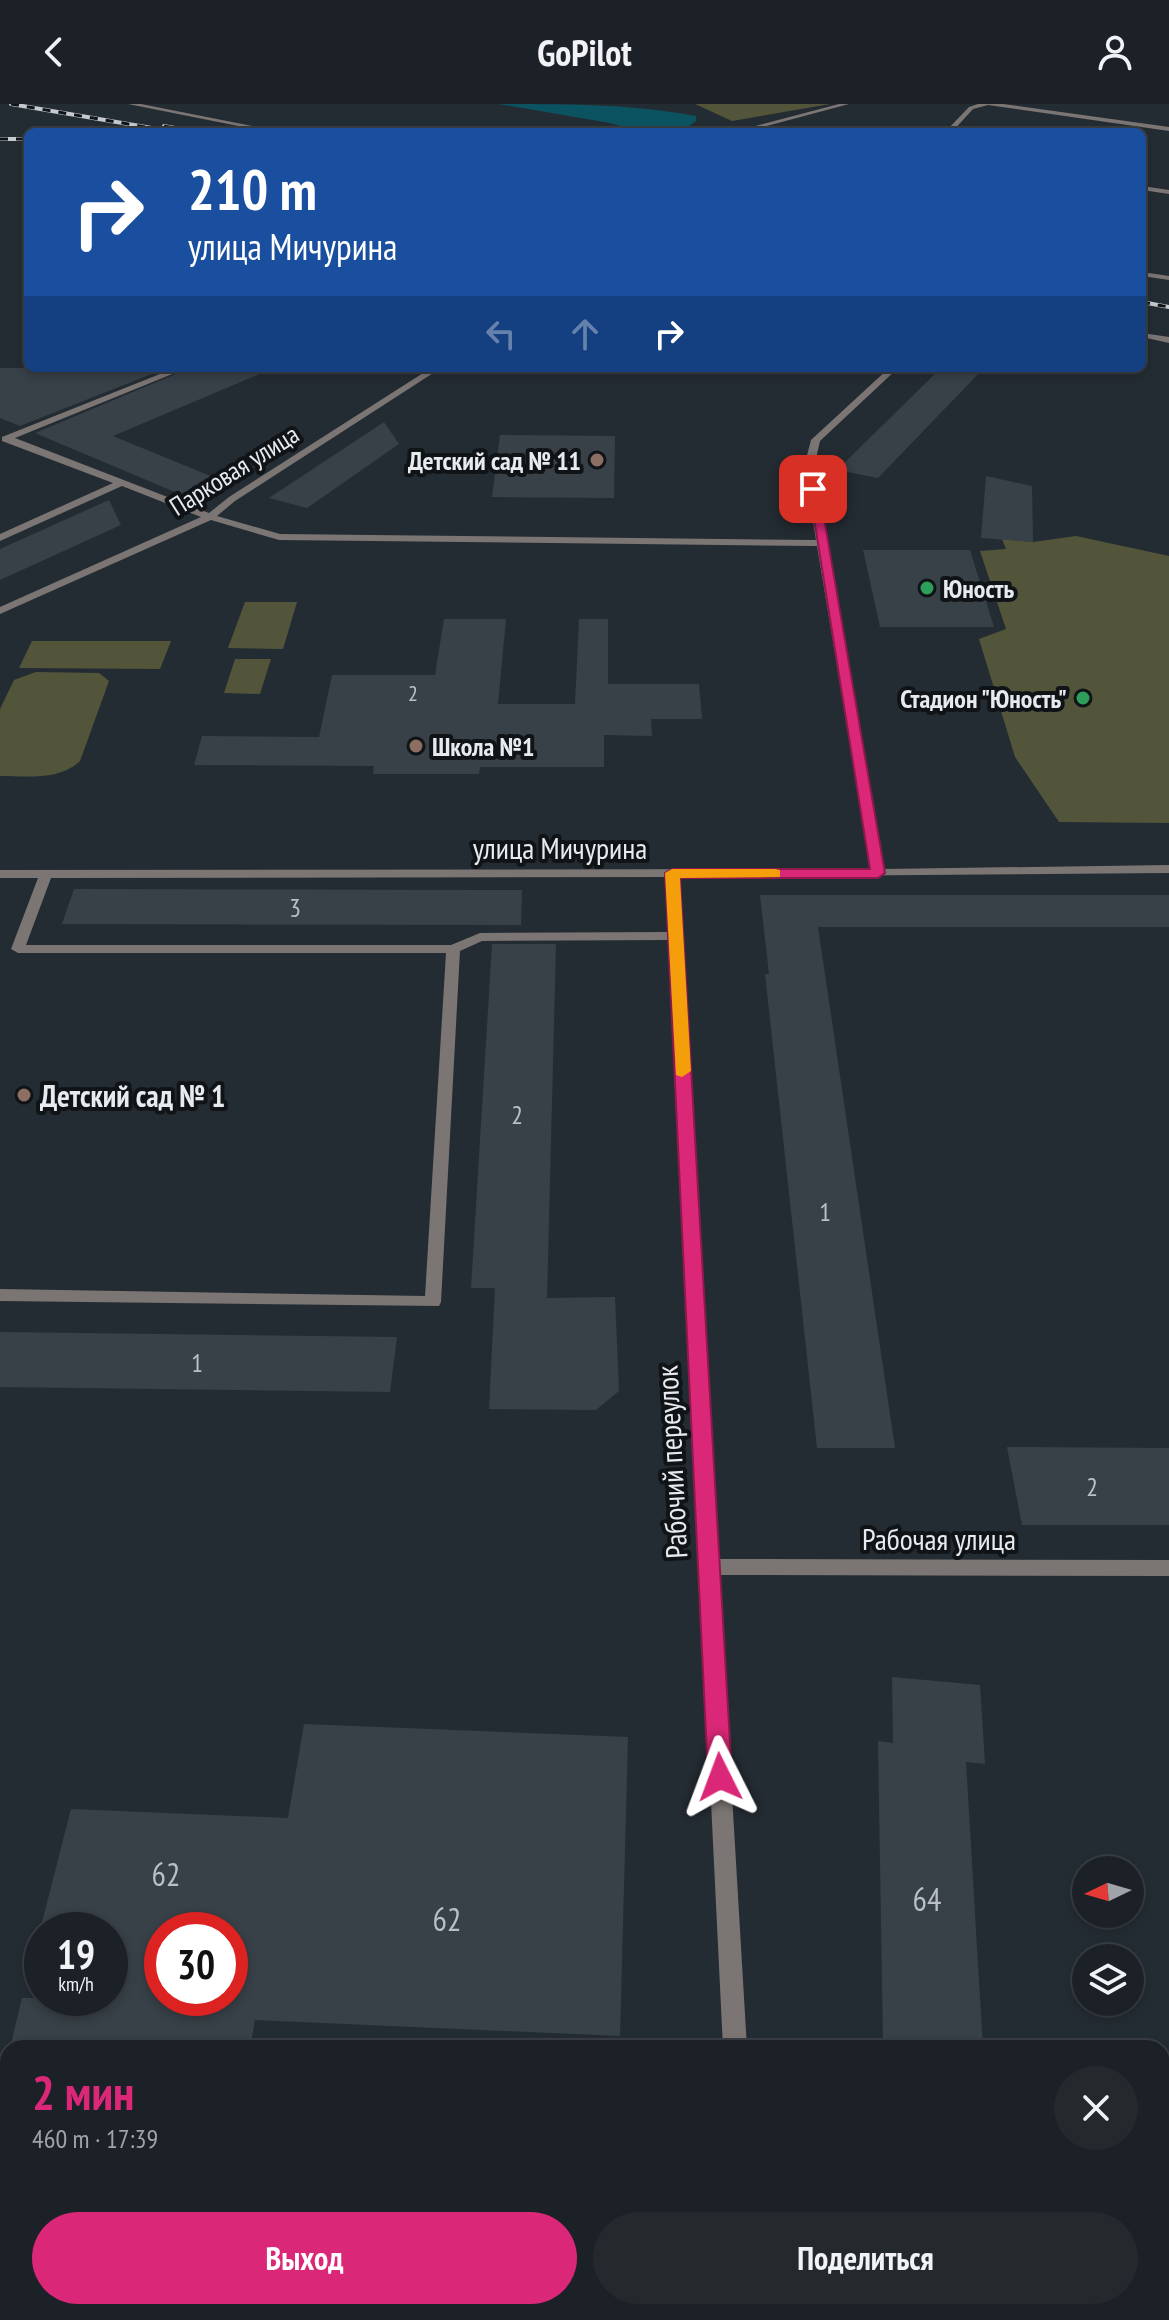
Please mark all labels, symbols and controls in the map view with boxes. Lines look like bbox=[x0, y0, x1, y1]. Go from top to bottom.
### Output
text: GoPilot bbox=[537, 29, 632, 76]
icon: back bbox=[32, 30, 76, 74]
icon: person bbox=[1093, 30, 1137, 74]
text: 210 m bbox=[188, 153, 317, 225]
icon: right bbox=[56, 160, 160, 264]
text: улица Мичурина bbox=[188, 223, 397, 270]
icon: left bbox=[479, 312, 523, 356]
icon: ahead bbox=[563, 312, 607, 356]
icon: right bbox=[647, 312, 691, 356]
street label: Парковая улица bbox=[163, 417, 305, 523]
place label: Детский сад № 11 bbox=[408, 444, 581, 477]
marker: Детский сад № 11 bbox=[588, 451, 606, 469]
pin bbox=[779, 455, 847, 523]
icon: arrive bbox=[791, 467, 835, 511]
place label: Юность bbox=[943, 572, 1015, 605]
marker: Юность bbox=[918, 579, 936, 597]
house number: 2 bbox=[408, 679, 418, 707]
place label: Стадион "Юность" bbox=[900, 682, 1067, 715]
marker: Стадион "Юность" bbox=[1074, 689, 1092, 707]
place label: Школа №1 bbox=[432, 730, 534, 763]
marker: Школа №1 bbox=[407, 737, 425, 755]
street label: улица Мичурина bbox=[473, 828, 647, 867]
house number: 3 bbox=[289, 891, 301, 924]
place label: Детский сад № 1 bbox=[40, 1076, 225, 1115]
marker: Детский сад № 1 bbox=[15, 1086, 33, 1104]
house number: 2 bbox=[511, 1098, 523, 1131]
house number: 1 bbox=[819, 1195, 831, 1228]
house number: 1 bbox=[191, 1346, 203, 1379]
street label: Рабочий переулок bbox=[646, 1364, 696, 1560]
house number: 2 bbox=[1086, 1470, 1098, 1503]
street label: Рабочая улица bbox=[862, 1519, 1016, 1558]
position arrow bbox=[678, 1735, 762, 1819]
house number: 62 bbox=[152, 1853, 180, 1895]
north arrow bbox=[1072, 1856, 1144, 1928]
map controls bbox=[1072, 1856, 1144, 2016]
house number: 64 bbox=[913, 1878, 941, 1920]
house number: 62 bbox=[433, 1898, 461, 1940]
speed limit sign: 30 bbox=[144, 1912, 248, 2016]
text: 19 bbox=[57, 1928, 95, 1980]
button: layers bbox=[1072, 1944, 1144, 2016]
text: km/h bbox=[58, 1971, 94, 1997]
text: 2 мин bbox=[32, 2061, 134, 2123]
button: close bbox=[1054, 2066, 1138, 2150]
text: 460 m · 17:39 bbox=[32, 2122, 158, 2155]
button: Выход bbox=[32, 2212, 577, 2304]
button: Поделиться bbox=[593, 2212, 1138, 2304]

